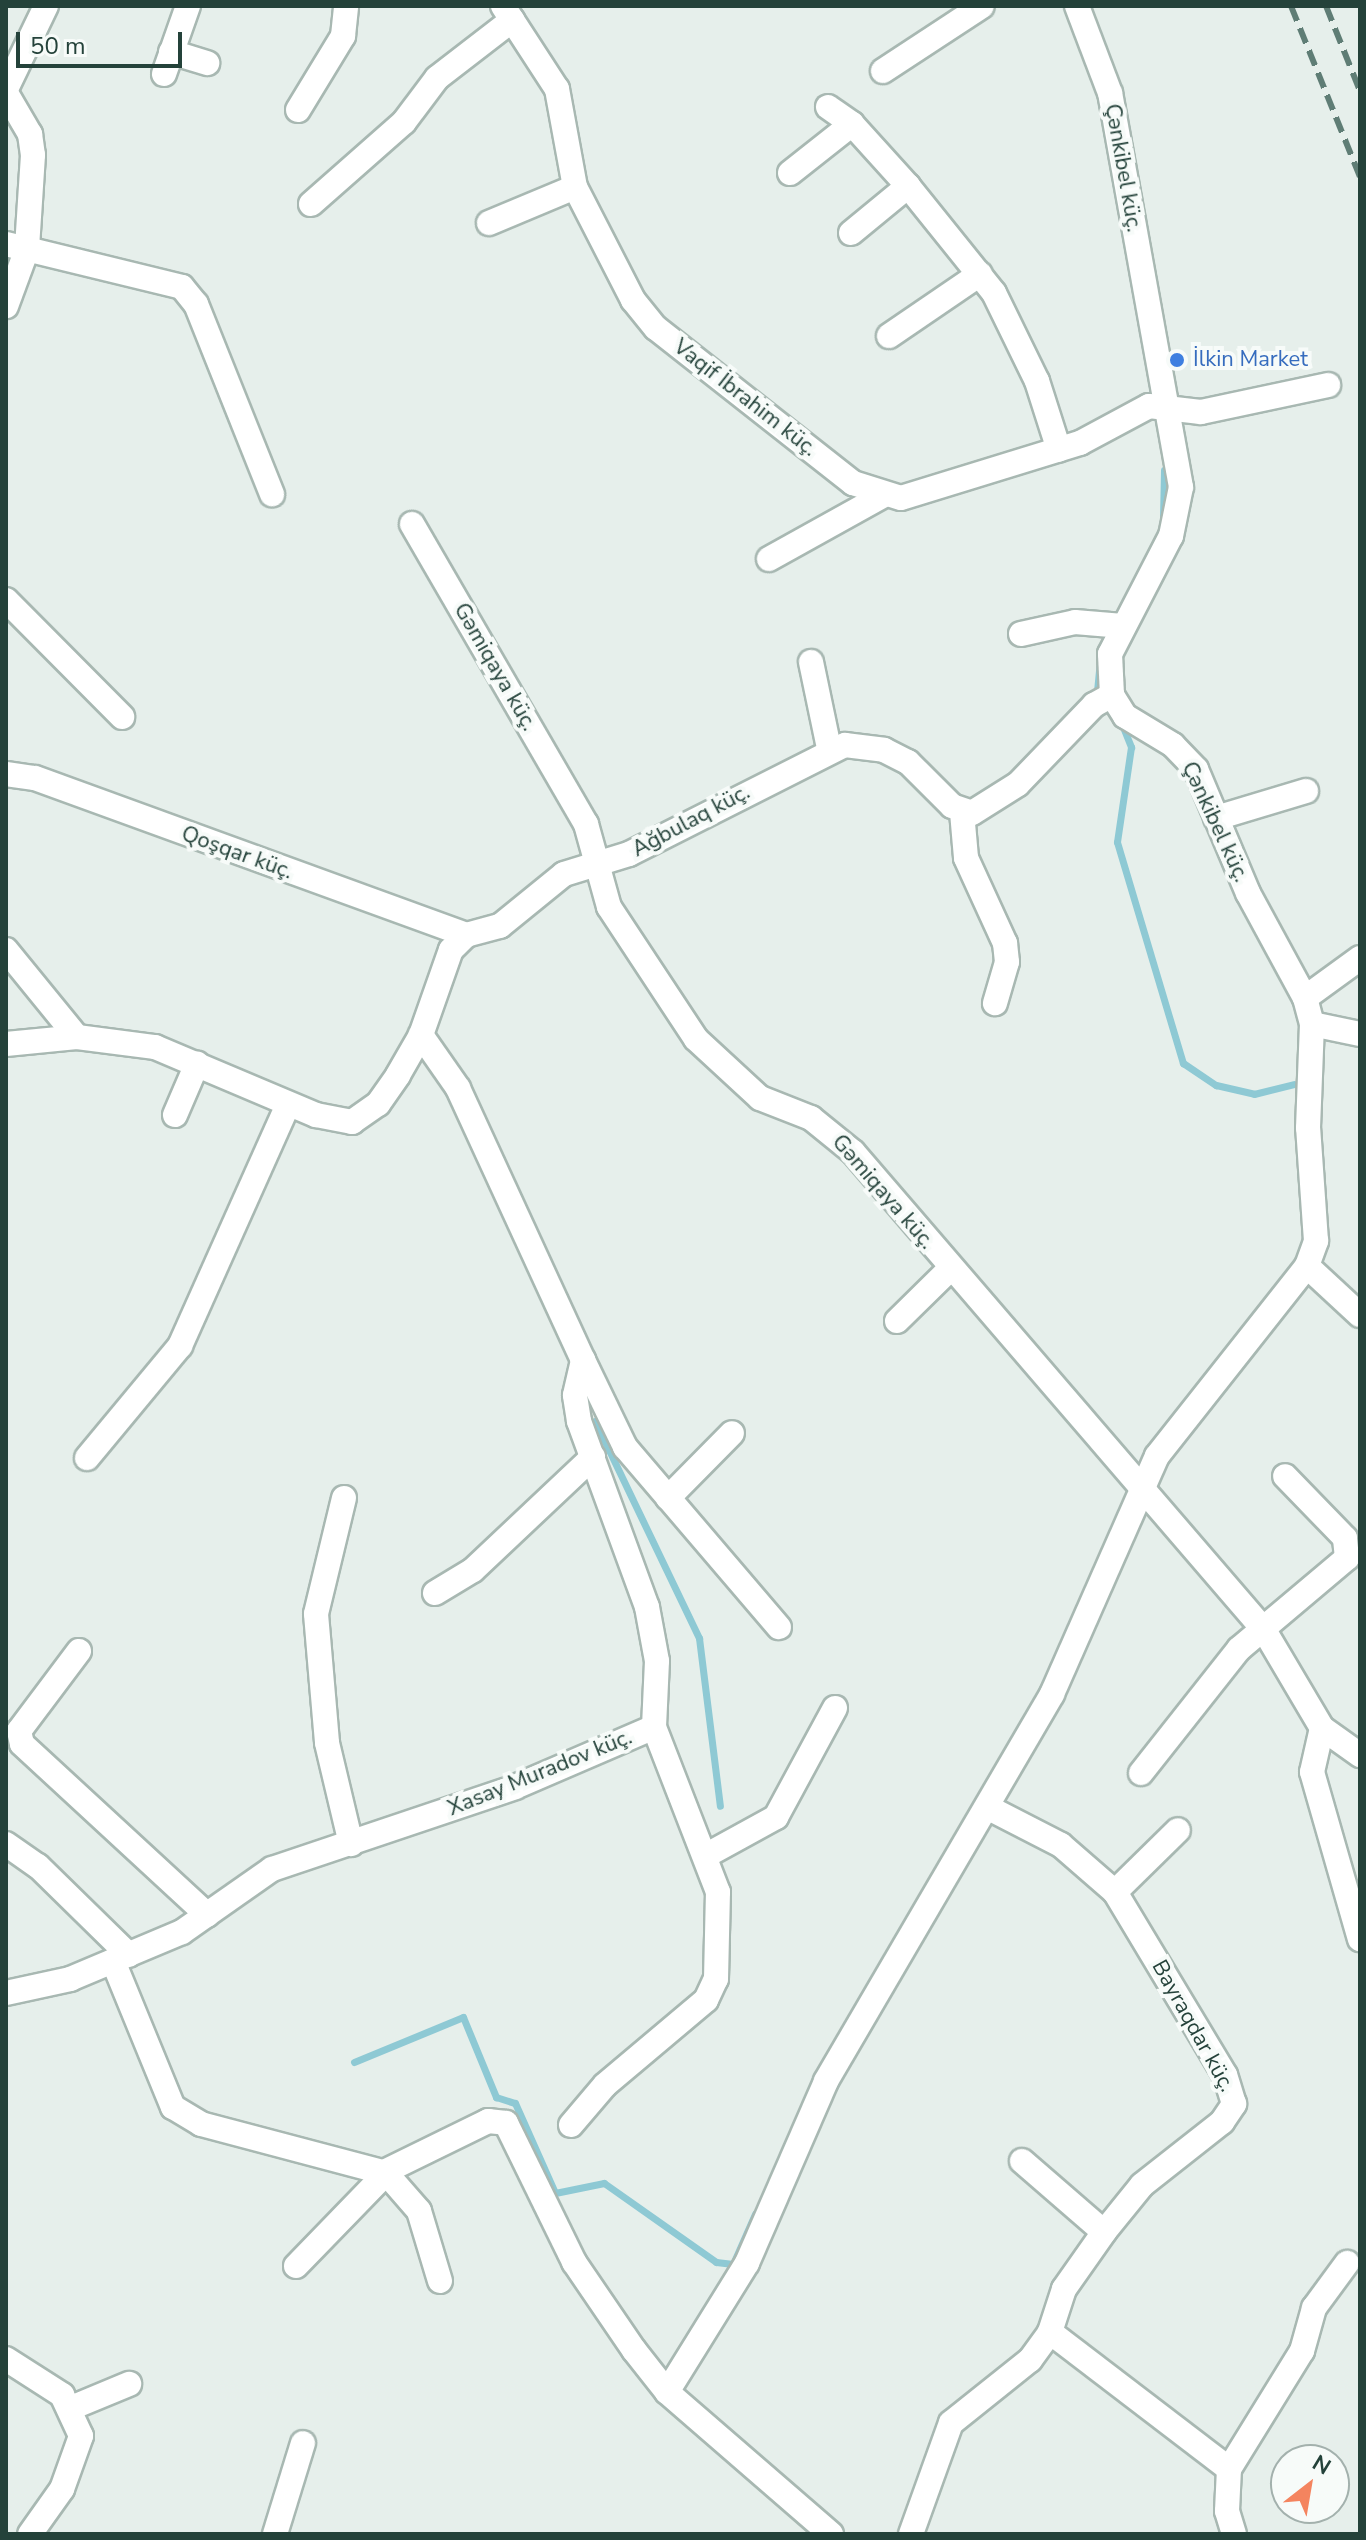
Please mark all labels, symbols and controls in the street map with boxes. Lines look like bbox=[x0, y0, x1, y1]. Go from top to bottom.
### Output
scale bar bbox=[20, 16, 186, 66]
text: 50 m bbox=[30, 30, 86, 62]
street label: Çənkibel küç. bbox=[1099, 102, 1147, 234]
street label: Vaqif İbrahim küç. bbox=[668, 334, 822, 462]
place label: İlkin Market bbox=[1193, 347, 1308, 373]
marker: İlkin Market bbox=[1168, 351, 1186, 369]
street label: Gəmiqaya küç. bbox=[448, 598, 542, 736]
street label: Çənkibel küç. bbox=[1176, 758, 1254, 886]
street label: Ağbulaq küç. bbox=[628, 779, 754, 863]
street label: Qoşqar küç. bbox=[178, 821, 296, 885]
street label: Gəmiqaya küç. bbox=[826, 1129, 940, 1255]
street label: Xasay Muradov küç. bbox=[444, 1724, 636, 1822]
street label: Bayraqdar küç. bbox=[1146, 1955, 1240, 2097]
north arrow bbox=[1270, 2444, 1350, 2524]
text: N bbox=[1307, 2448, 1336, 2482]

